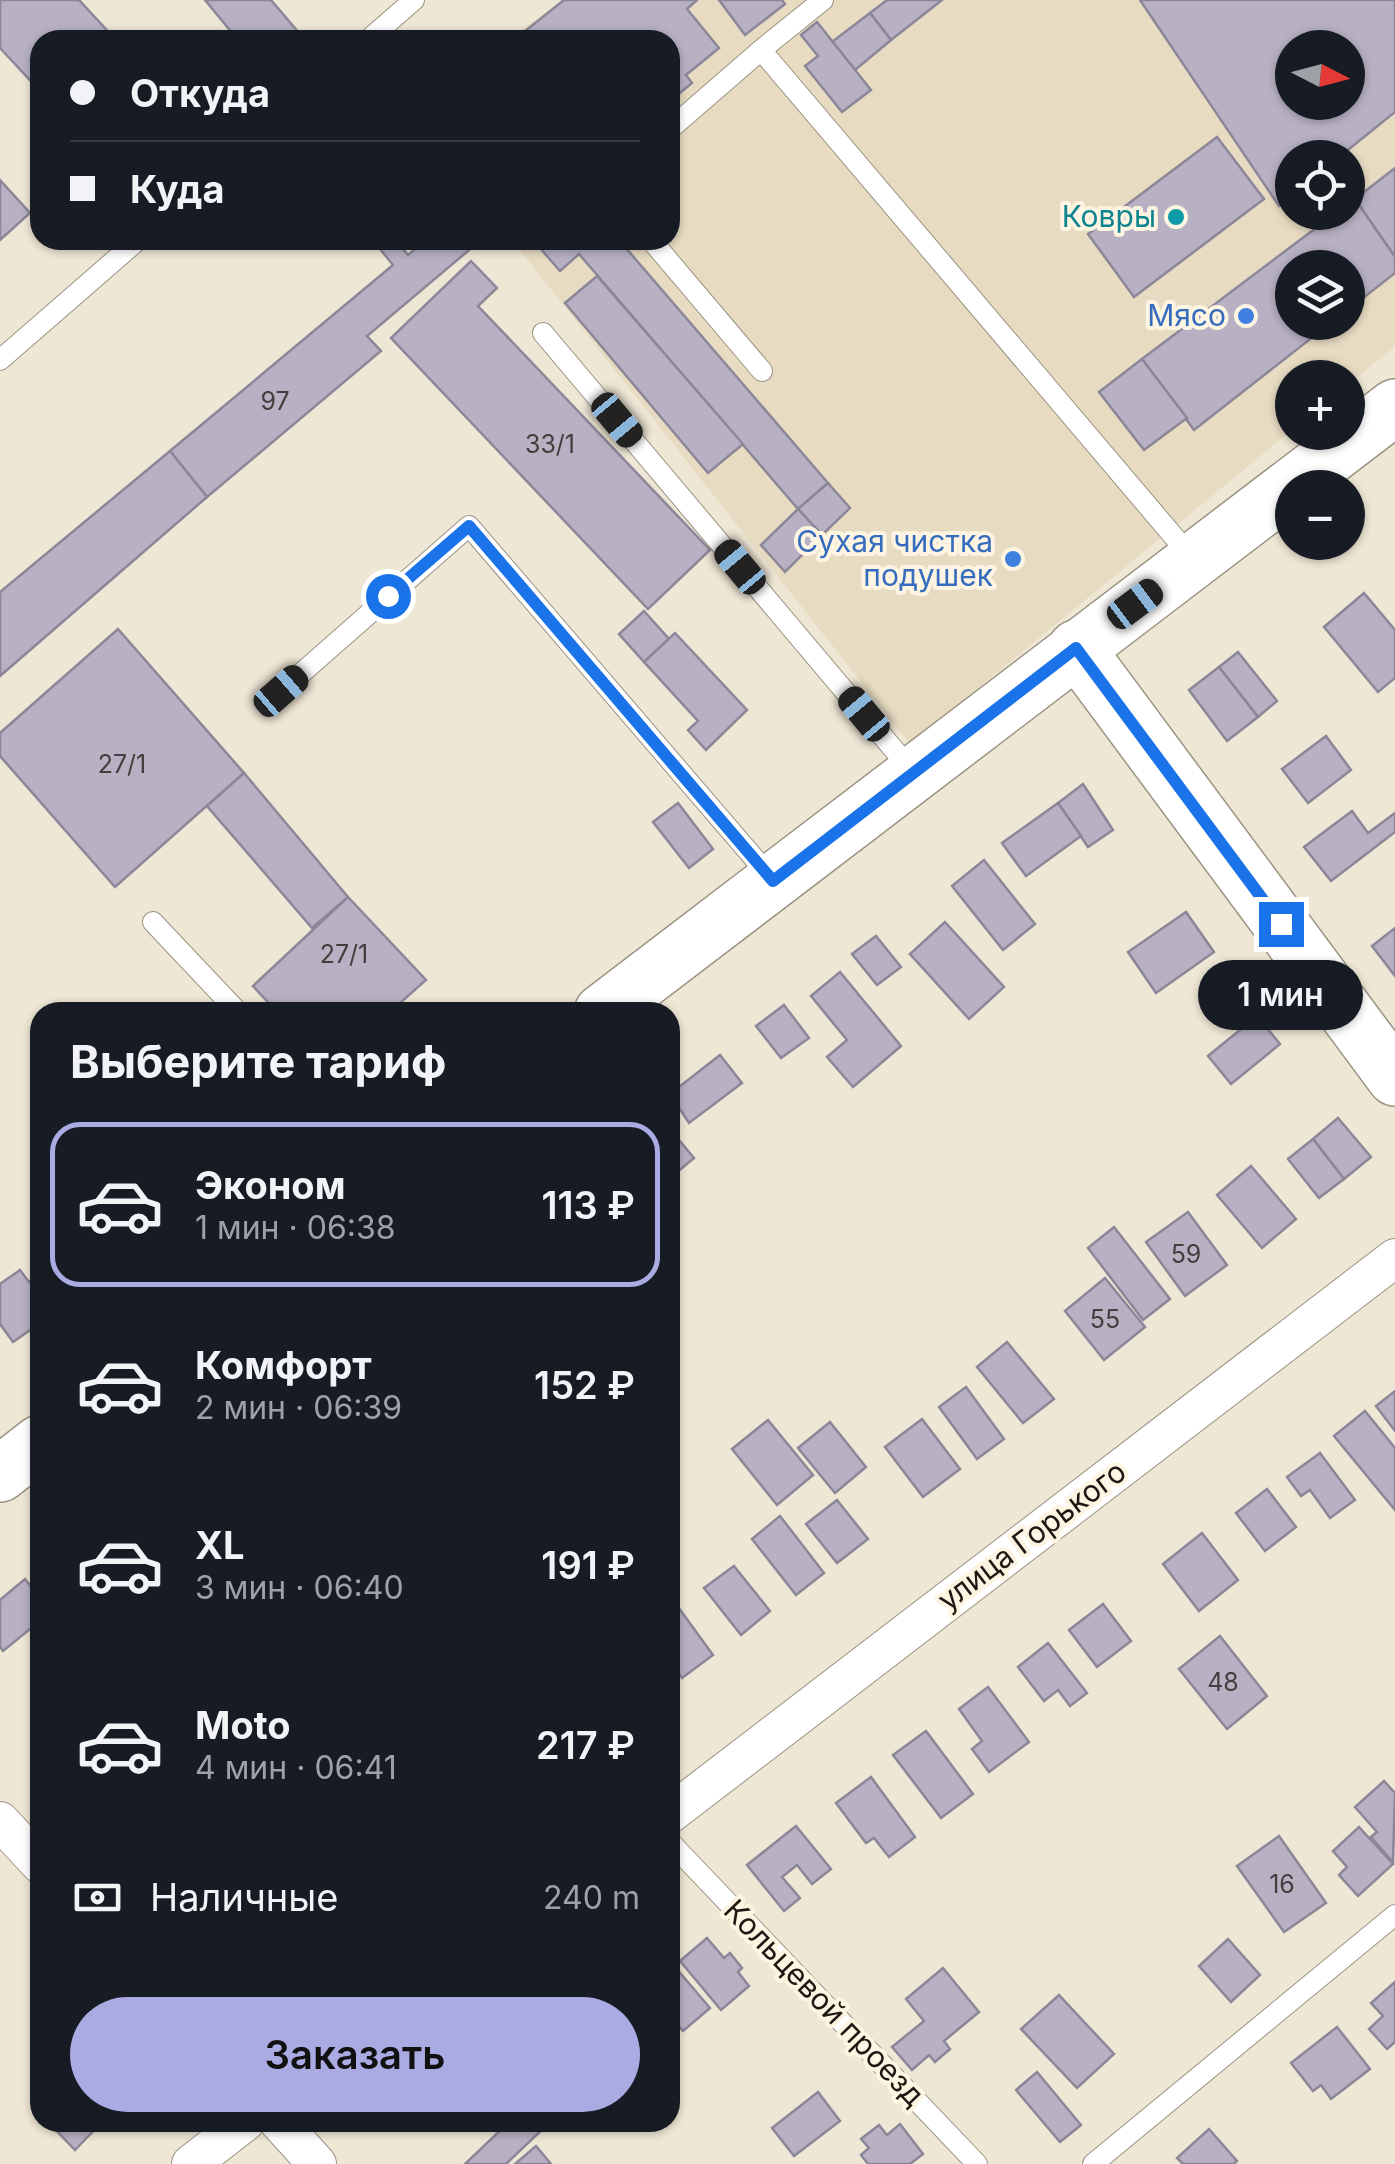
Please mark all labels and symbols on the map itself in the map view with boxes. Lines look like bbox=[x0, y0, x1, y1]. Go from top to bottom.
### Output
north arrow bbox=[1275, 30, 1365, 120]
place label: Ковры bbox=[1062, 198, 1156, 234]
marker: Ковры bbox=[1165, 206, 1187, 228]
place label: Мясо bbox=[1147, 297, 1226, 333]
marker: Мясо bbox=[1235, 305, 1257, 327]
house number: 97 bbox=[260, 386, 290, 416]
car bbox=[586, 387, 648, 453]
house number: 33/1 bbox=[525, 429, 575, 459]
place label: Сухая чистка подушек bbox=[796, 523, 993, 593]
car bbox=[709, 534, 771, 600]
marker: Сухая чистка подушек bbox=[1002, 548, 1024, 570]
route start bbox=[366, 574, 411, 619]
car bbox=[1102, 574, 1168, 634]
car bbox=[249, 660, 313, 722]
car bbox=[833, 681, 895, 747]
house number: 27/1 bbox=[98, 749, 146, 779]
route end bbox=[1259, 902, 1304, 947]
house number: 27/1 bbox=[320, 939, 368, 969]
callout: 1 мин bbox=[1198, 959, 1364, 1029]
house number: 59 bbox=[1171, 1239, 1201, 1269]
house number: 55 bbox=[1090, 1304, 1120, 1334]
street label: улица Горького bbox=[930, 1453, 1132, 1618]
house number: 48 bbox=[1207, 1667, 1239, 1697]
house number: 16 bbox=[1269, 1869, 1295, 1899]
street label: Кольцевой проезд bbox=[717, 1892, 932, 2113]

